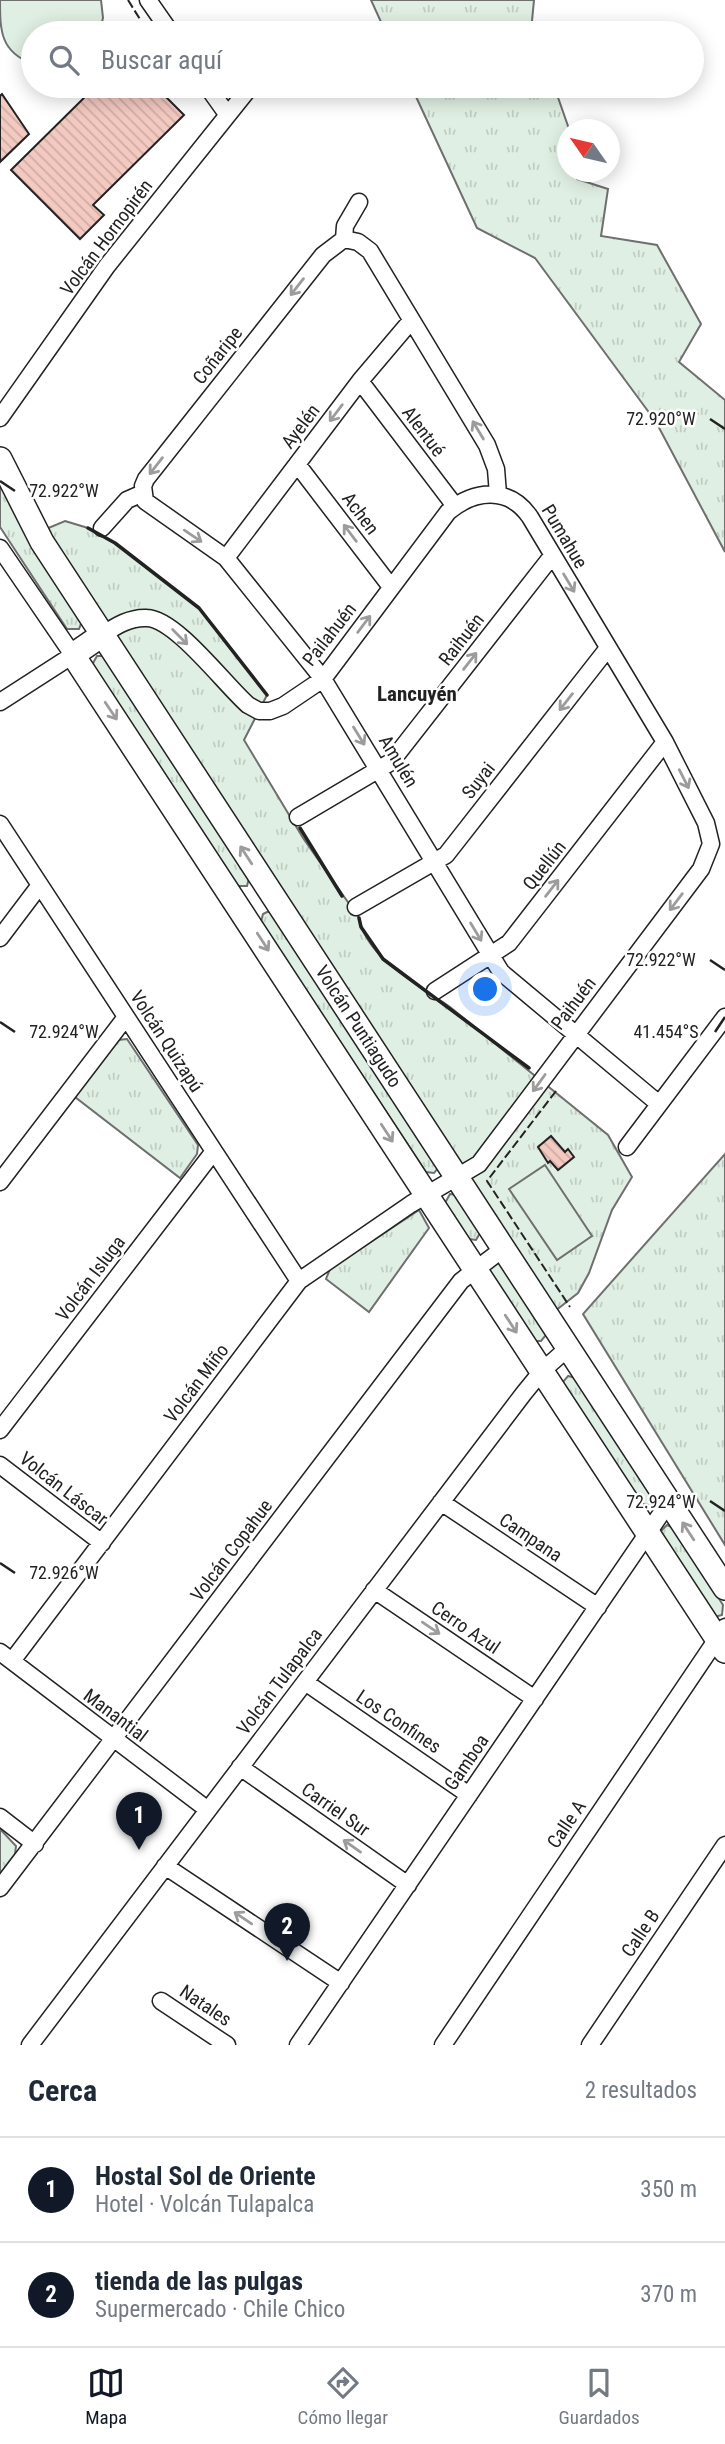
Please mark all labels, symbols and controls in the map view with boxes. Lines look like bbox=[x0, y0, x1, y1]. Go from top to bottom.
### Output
search box bbox=[21, 21, 704, 98]
icon: search bbox=[45, 41, 83, 79]
text: Buscar aquí bbox=[101, 45, 222, 75]
north arrow bbox=[557, 119, 620, 182]
street label: Volcán Hornopirén bbox=[55, 175, 157, 300]
one-way arrow bbox=[289, 278, 305, 296]
street label: Coñaripe bbox=[188, 322, 247, 389]
street label: Ayelén bbox=[276, 400, 325, 453]
street label: Alentué bbox=[397, 402, 450, 461]
one-way arrow bbox=[329, 403, 344, 421]
text: 72.920°W bbox=[626, 408, 696, 429]
one-way arrow bbox=[471, 420, 485, 440]
one-way arrow bbox=[149, 456, 164, 475]
text: 72.922°W bbox=[29, 480, 99, 501]
street label: Achen bbox=[337, 488, 384, 539]
street label: Pumahue bbox=[537, 500, 593, 572]
one-way arrow bbox=[342, 524, 357, 543]
one-way arrow bbox=[183, 529, 203, 543]
one-way arrow bbox=[562, 573, 576, 593]
street label: Pailahuén bbox=[298, 598, 361, 670]
street label: Raihuén bbox=[434, 609, 489, 670]
one-way arrow bbox=[356, 615, 371, 634]
one-way arrow bbox=[171, 628, 188, 645]
one-way arrow bbox=[463, 652, 478, 670]
district label: Lancuyén bbox=[377, 682, 457, 706]
one-way arrow bbox=[559, 692, 574, 711]
one-way arrow bbox=[104, 701, 118, 720]
one-way arrow bbox=[353, 726, 367, 746]
street label: Amulén bbox=[374, 731, 423, 792]
street label: Suyai bbox=[457, 757, 500, 803]
one-way arrow bbox=[678, 768, 692, 789]
street label: Quellún bbox=[518, 836, 571, 895]
one-way arrow bbox=[239, 845, 253, 865]
one-way arrow bbox=[545, 879, 560, 898]
one-way arrow bbox=[669, 892, 684, 911]
one-way arrow bbox=[469, 921, 483, 941]
one-way arrow bbox=[256, 932, 270, 952]
text: 72.922°W bbox=[626, 949, 696, 970]
street label: Volcán Puntiagudo bbox=[311, 961, 407, 1092]
your location bbox=[468, 972, 502, 1006]
street label: Paihuén bbox=[546, 972, 601, 1034]
street label: Volcán Quizapú bbox=[125, 986, 208, 1096]
text: 72.924°W bbox=[29, 1021, 99, 1042]
text: 41.454°S bbox=[633, 1021, 699, 1042]
one-way arrow bbox=[532, 1074, 547, 1093]
one-way arrow bbox=[380, 1123, 394, 1142]
street label: Volcán Isluga bbox=[51, 1231, 130, 1326]
one-way arrow bbox=[504, 1314, 518, 1333]
street label: Volcán Miño bbox=[159, 1339, 234, 1427]
street label: Volcán Láscar bbox=[15, 1447, 113, 1530]
text: 72.924°W bbox=[626, 1491, 696, 1512]
street label: Volcán Copahue bbox=[186, 1495, 277, 1606]
street label: Campana bbox=[495, 1508, 567, 1567]
one-way arrow bbox=[680, 1521, 694, 1541]
text: 72.926°W bbox=[29, 1562, 99, 1583]
street label: Cerro Azul bbox=[427, 1596, 504, 1659]
one-way arrow bbox=[420, 1622, 440, 1636]
street label: Volcán Tulapalca bbox=[232, 1623, 327, 1739]
street label: Manantial bbox=[79, 1684, 152, 1747]
street label: Los Confines bbox=[352, 1685, 445, 1758]
street label: Gamboa bbox=[439, 1730, 493, 1795]
street label: Carriel Sur bbox=[297, 1778, 375, 1841]
pin: 1 bbox=[116, 1792, 162, 1850]
street label: Calle A bbox=[542, 1796, 591, 1853]
one-way arrow bbox=[343, 1839, 362, 1853]
pin: 2 bbox=[264, 1903, 310, 1961]
street label: Calle B bbox=[616, 1905, 665, 1961]
one-way arrow bbox=[234, 1910, 253, 1925]
street label: Natales bbox=[175, 1980, 236, 2031]
text: Cerca bbox=[28, 2073, 97, 2108]
text: 2 resultados bbox=[585, 2077, 697, 2104]
text: Hostal Sol de Oriente bbox=[95, 2161, 316, 2191]
text: 1 bbox=[45, 2176, 57, 2203]
text: 350 m bbox=[640, 2176, 697, 2203]
text: Hotel · Volcán Tulapalca bbox=[95, 2191, 314, 2218]
text: tienda de las pulgas bbox=[95, 2266, 303, 2296]
text: 2 bbox=[45, 2281, 57, 2308]
text: 370 m bbox=[640, 2281, 697, 2308]
text: Supermercado · Chile Chico bbox=[95, 2296, 345, 2323]
tab: Mapa bbox=[85, 2364, 127, 2429]
tab: Cómo llegar bbox=[298, 2364, 388, 2429]
tab: Guardados bbox=[558, 2364, 640, 2429]

